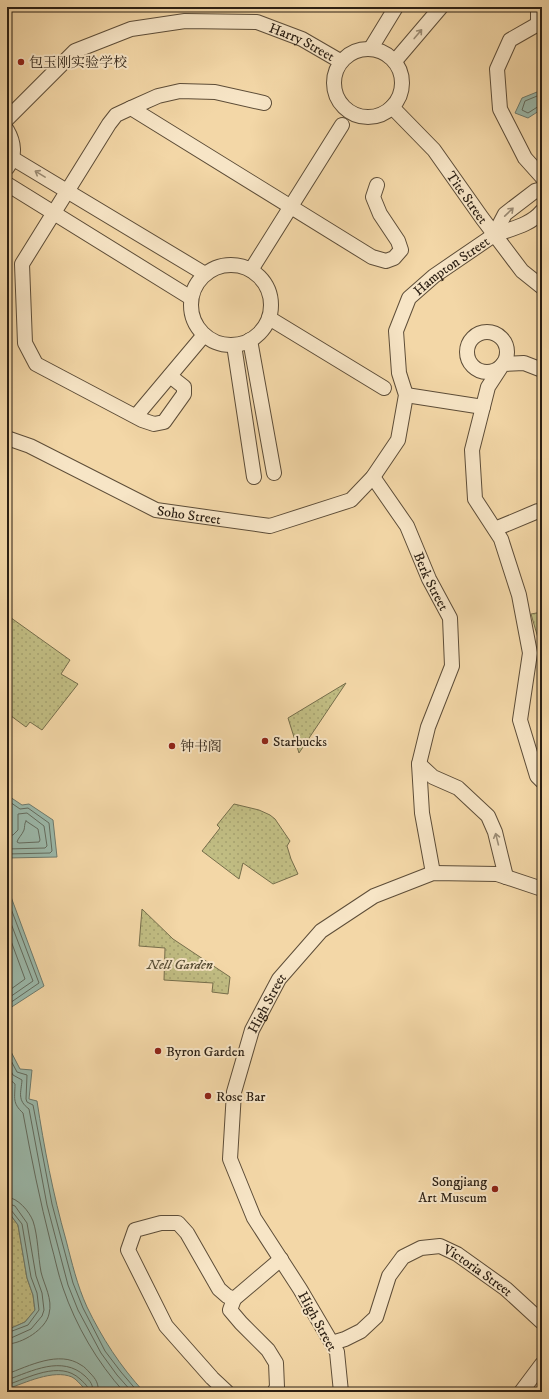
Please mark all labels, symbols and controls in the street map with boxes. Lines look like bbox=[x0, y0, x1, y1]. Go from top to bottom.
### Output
street label: Harry Street bbox=[266, 19, 338, 66]
one-way arrow bbox=[413, 29, 422, 40]
place label: 包玉刚实验学校 bbox=[29, 54, 127, 72]
marker: 包玉刚实验学校 bbox=[16, 57, 26, 67]
street label: Tite Street bbox=[442, 168, 492, 228]
one-way arrow bbox=[34, 170, 46, 178]
one-way arrow bbox=[503, 208, 513, 218]
street label: Hampton Street bbox=[410, 232, 494, 300]
street label: Soho Street bbox=[156, 502, 222, 529]
street label: Berk Street bbox=[409, 550, 453, 615]
place label: Starbucks bbox=[273, 733, 327, 751]
marker: Starbucks bbox=[260, 736, 270, 746]
place label: 钟书阁 bbox=[180, 738, 222, 756]
marker: 钟书阁 bbox=[167, 741, 177, 751]
one-way arrow bbox=[492, 833, 500, 846]
park label: Nell Garden bbox=[146, 956, 213, 974]
street label: High Street bbox=[244, 969, 291, 1037]
place label: Byron Garden bbox=[166, 1043, 246, 1061]
marker: Byron Garden bbox=[153, 1046, 163, 1056]
place label: Rose Bar bbox=[216, 1088, 266, 1106]
marker: Rose Bar bbox=[203, 1091, 213, 1101]
place label: Songjiang Art Museum bbox=[418, 1173, 487, 1207]
marker: Songjiang Art Museum bbox=[490, 1184, 500, 1194]
street label: Victoria Street bbox=[439, 1240, 517, 1301]
street label: High Street bbox=[293, 1288, 341, 1355]

